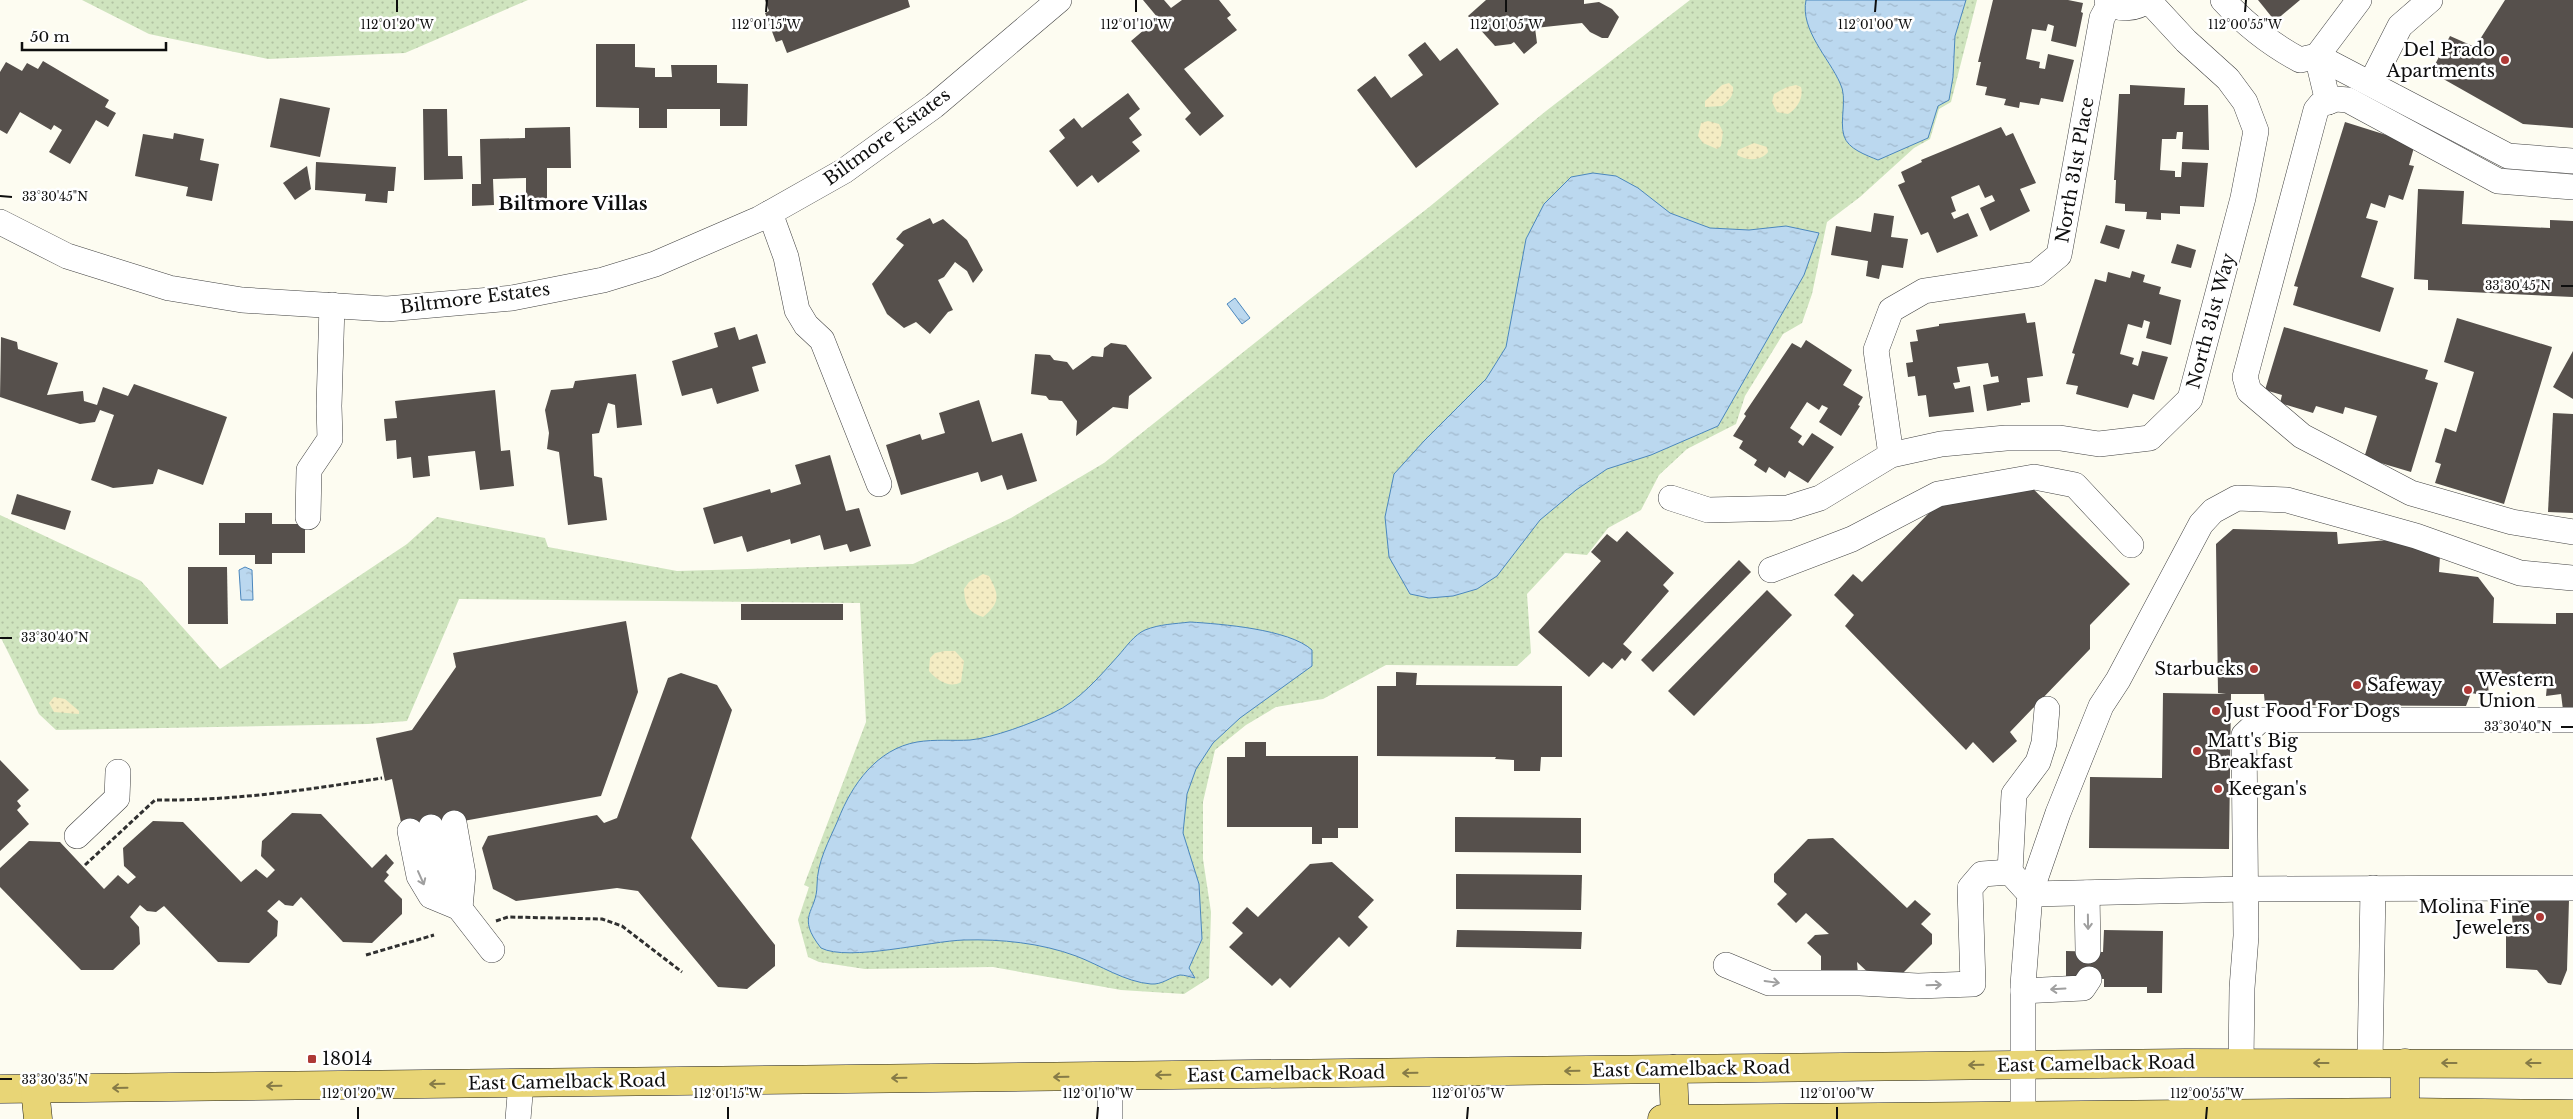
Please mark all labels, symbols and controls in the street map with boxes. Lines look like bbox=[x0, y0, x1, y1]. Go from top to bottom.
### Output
text: 112°01'20"W bbox=[360, 17, 434, 32]
text: 112°01'15"W bbox=[731, 17, 802, 32]
text: 112°01'10"W bbox=[1100, 17, 1172, 32]
text: 112°01'05"W bbox=[1470, 17, 1543, 32]
text: 112°01'00"W bbox=[1838, 17, 1913, 32]
text: 112°00'55"W bbox=[2208, 17, 2283, 32]
scale bar bbox=[22, 20, 166, 52]
text: 50 m bbox=[30, 27, 70, 46]
place label: Del Prado Apartments bbox=[2386, 39, 2495, 82]
marker: Del Prado Apartments bbox=[2499, 54, 2511, 66]
street label: Biltmore Estates bbox=[820, 84, 954, 190]
street label: North 31st Place bbox=[2051, 95, 2099, 245]
text: 33°30'45"N bbox=[22, 189, 88, 204]
district label: Biltmore Villas bbox=[498, 192, 648, 215]
street label: North 31st Way bbox=[2182, 250, 2240, 391]
street label: Biltmore Estates bbox=[399, 278, 551, 318]
text: 33°30'45"N bbox=[2485, 278, 2551, 293]
text: 33°30'40"N bbox=[21, 630, 89, 645]
place label: Starbucks bbox=[2154, 658, 2244, 680]
marker: Starbucks bbox=[2248, 663, 2260, 675]
place label: Western Union bbox=[2477, 669, 2554, 712]
place label: Safeway bbox=[2367, 674, 2443, 696]
marker: Safeway bbox=[2351, 679, 2363, 691]
marker: Western Union bbox=[2462, 684, 2474, 696]
place label: Just Food For Dogs bbox=[2224, 700, 2400, 722]
marker: Just Food For Dogs bbox=[2210, 705, 2222, 717]
text: 33°30'40"N bbox=[2484, 719, 2552, 734]
place label: Matt's Big Breakfast bbox=[2207, 730, 2298, 773]
marker: Matt's Big Breakfast bbox=[2191, 745, 2203, 757]
place label: Keegan's bbox=[2228, 778, 2307, 800]
marker: Keegan's bbox=[2212, 783, 2224, 795]
one-way arrow bbox=[417, 870, 427, 885]
place label: Molina Fine Jewelers bbox=[2419, 896, 2530, 939]
marker: Molina Fine Jewelers bbox=[2534, 911, 2546, 923]
one-way arrow bbox=[2083, 913, 2093, 929]
one-way arrow bbox=[1763, 977, 1779, 987]
one-way arrow bbox=[1925, 980, 1941, 990]
one-way arrow bbox=[2050, 985, 2066, 994]
place label: 18014 bbox=[322, 1048, 372, 1070]
street label: East Camelback Road bbox=[1997, 1051, 2195, 1077]
marker: 18014 bbox=[306, 1053, 318, 1065]
street label: East Camelback Road bbox=[1592, 1056, 1790, 1082]
one-way arrow bbox=[2313, 1058, 2330, 1068]
one-way arrow bbox=[2441, 1058, 2458, 1068]
one-way arrow bbox=[2525, 1058, 2542, 1068]
one-way arrow bbox=[1968, 1060, 1984, 1070]
street label: East Camelback Road bbox=[1187, 1061, 1385, 1087]
one-way arrow bbox=[1564, 1066, 1580, 1075]
one-way arrow bbox=[1402, 1068, 1418, 1077]
street label: East Camelback Road bbox=[468, 1069, 666, 1095]
one-way arrow bbox=[1155, 1071, 1171, 1080]
text: 33°30'35"N bbox=[22, 1072, 89, 1087]
one-way arrow bbox=[1054, 1072, 1070, 1082]
one-way arrow bbox=[891, 1074, 907, 1083]
one-way arrow bbox=[429, 1079, 446, 1089]
one-way arrow bbox=[267, 1081, 283, 1091]
one-way arrow bbox=[112, 1083, 128, 1093]
text: 112°01'20"W bbox=[321, 1086, 395, 1101]
text: 112°01'15"W bbox=[693, 1086, 764, 1101]
text: 112°01'10"W bbox=[1062, 1086, 1134, 1101]
text: 112°01'05"W bbox=[1432, 1086, 1505, 1101]
text: 112°01'00"W bbox=[1800, 1086, 1875, 1101]
text: 112°00'55"W bbox=[2170, 1086, 2245, 1101]

